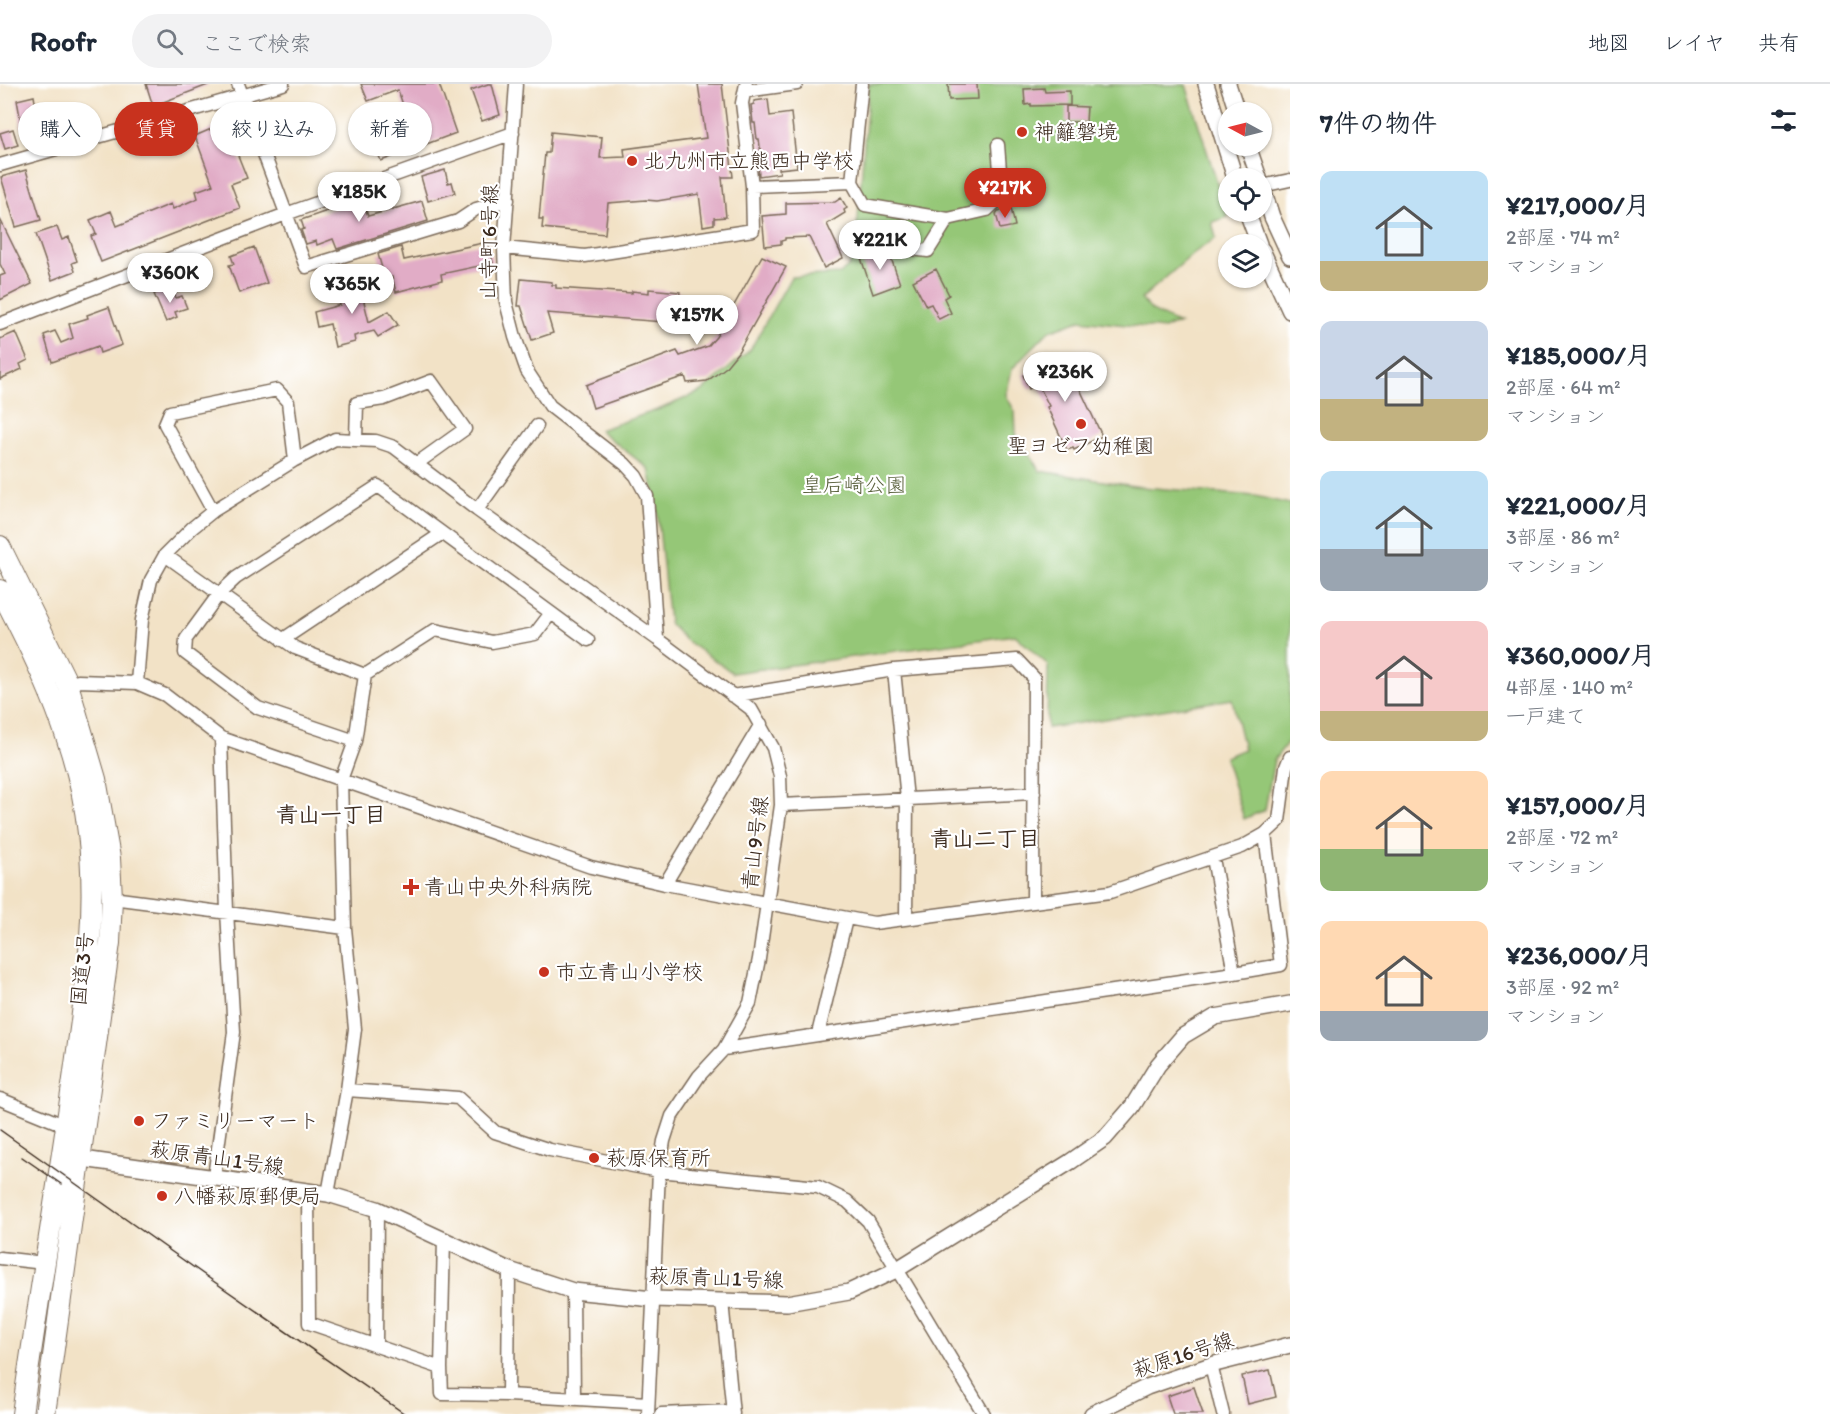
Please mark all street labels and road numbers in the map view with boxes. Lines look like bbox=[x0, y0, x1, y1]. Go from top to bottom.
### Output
street label: 山寺町6号線 bbox=[475, 184, 502, 300]
street label: 青山9号線 bbox=[736, 794, 773, 892]
street label: 国道3号 bbox=[65, 931, 98, 1007]
street label: 萩原青山1号線 bbox=[148, 1136, 286, 1179]
street label: 萩原青山1号線 bbox=[648, 1263, 784, 1292]
street label: 萩原16号線 bbox=[1129, 1326, 1237, 1383]

